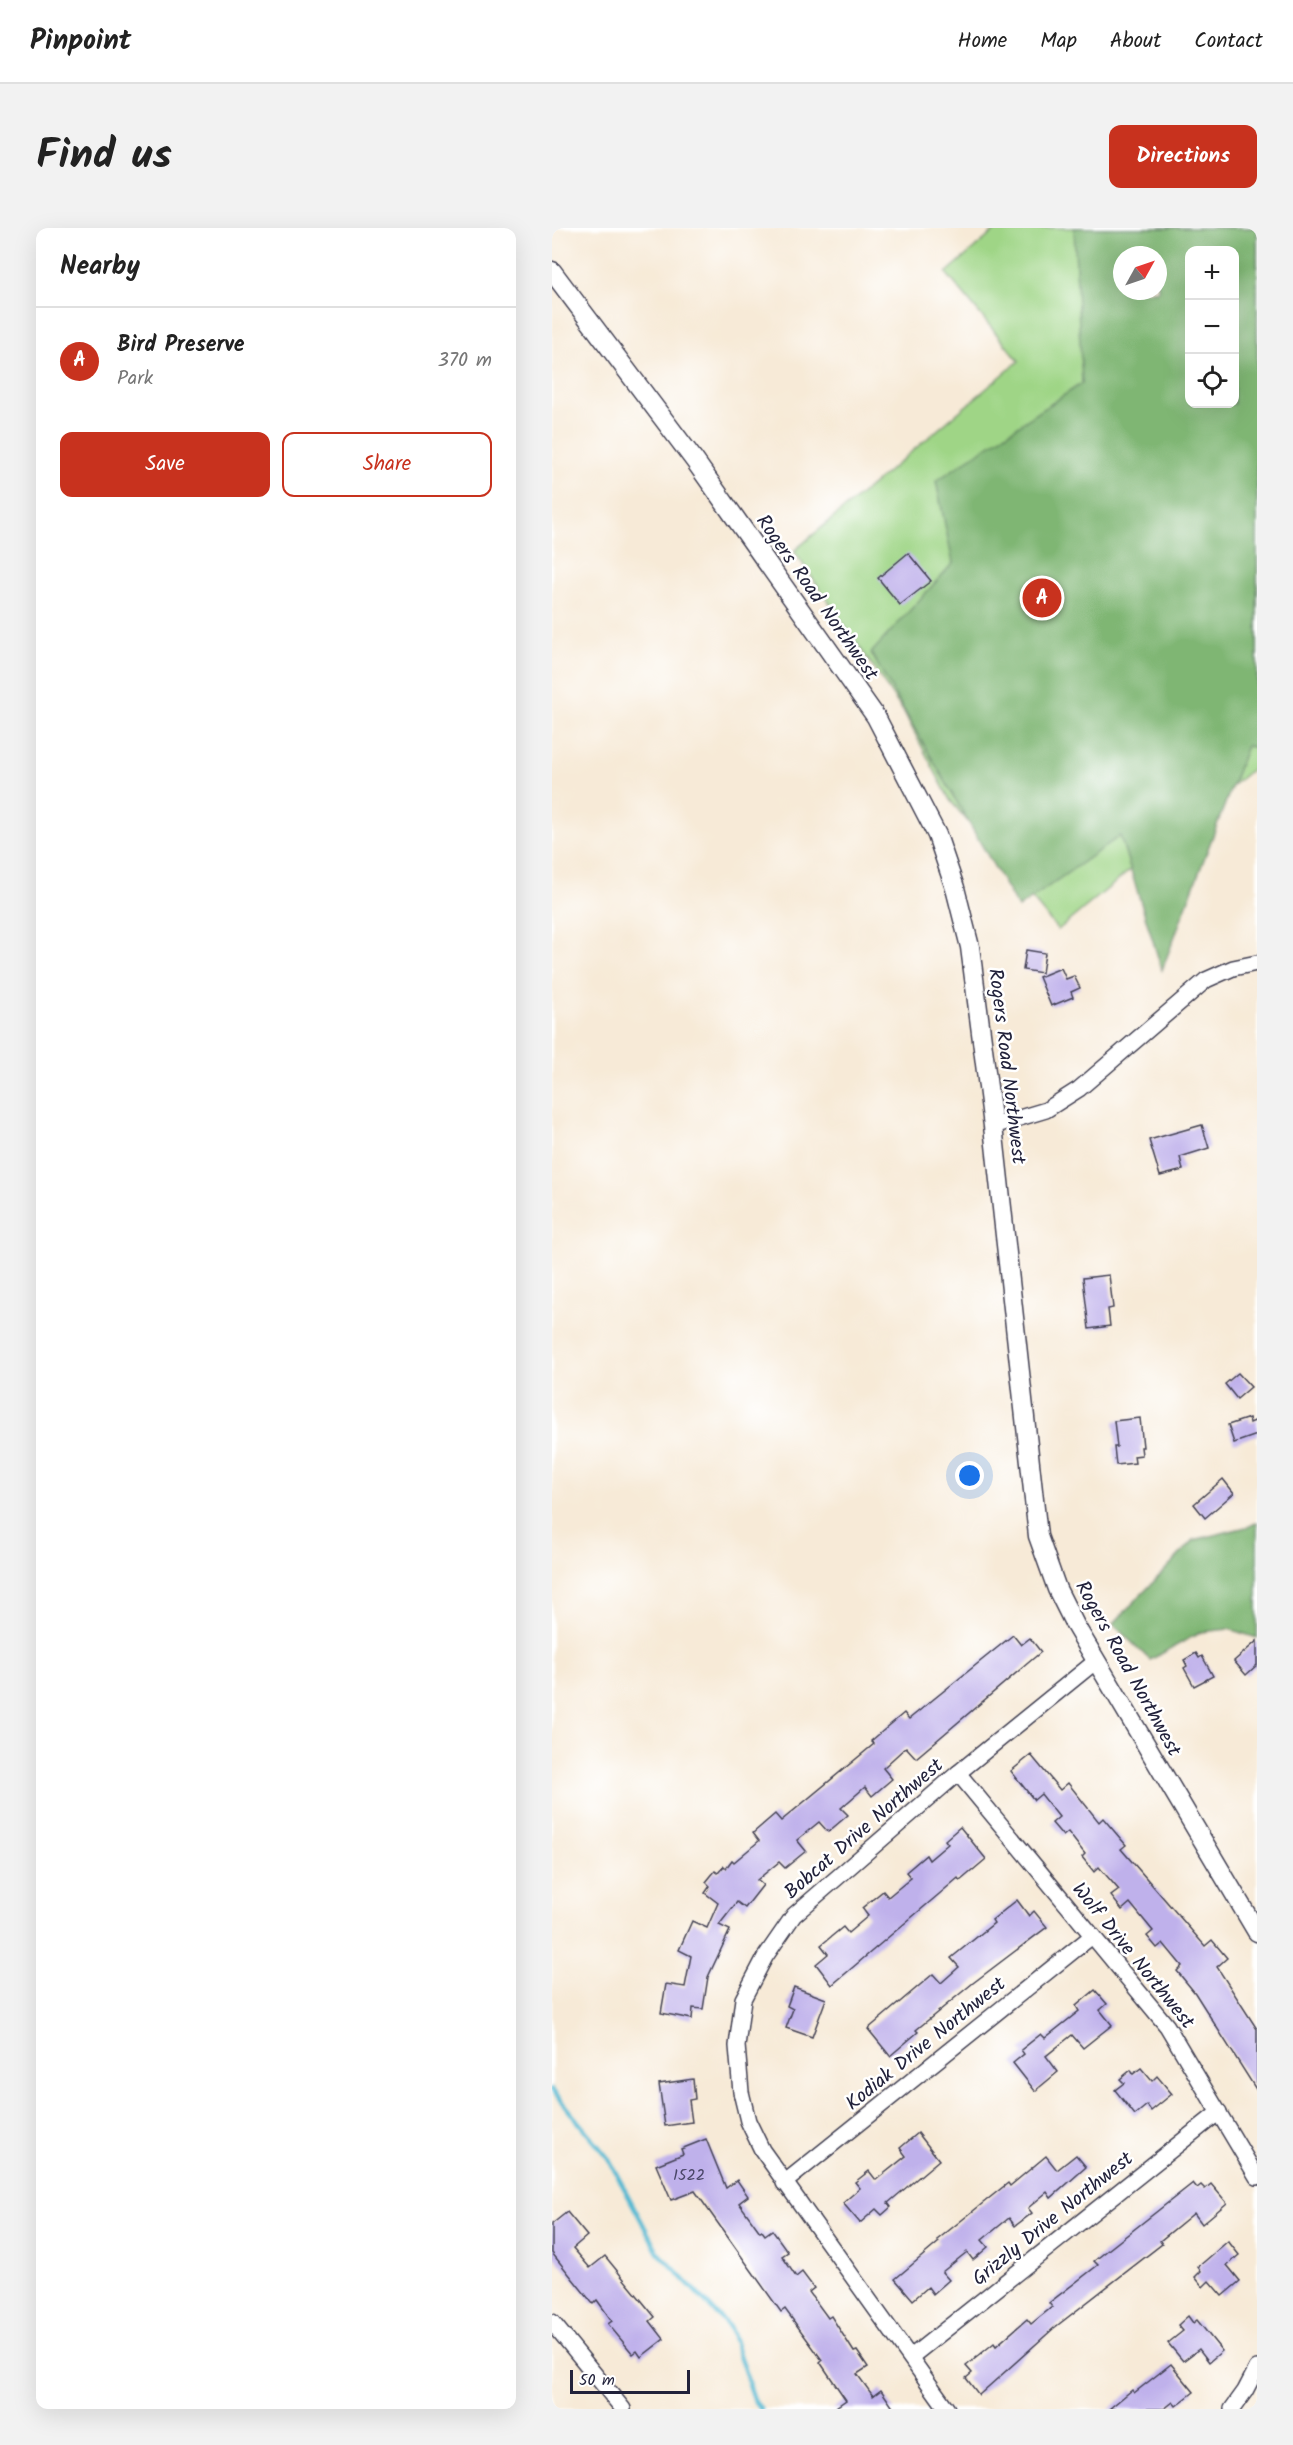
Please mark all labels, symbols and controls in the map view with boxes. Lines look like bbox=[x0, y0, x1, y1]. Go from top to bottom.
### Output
text: Pinpoint bbox=[30, 19, 131, 64]
text: Home bbox=[958, 25, 1007, 58]
text: Map bbox=[1040, 25, 1077, 58]
text: About bbox=[1110, 25, 1161, 58]
text: Contact bbox=[1194, 25, 1263, 58]
text: Find us bbox=[36, 123, 172, 190]
button: Directions bbox=[1109, 125, 1257, 188]
text: Nearby bbox=[60, 246, 140, 288]
north arrow bbox=[1113, 246, 1167, 300]
map controls bbox=[1185, 246, 1239, 408]
button: + bbox=[1185, 246, 1239, 300]
button: − bbox=[1185, 300, 1239, 354]
text: Bird Preserve bbox=[117, 328, 245, 363]
text: A bbox=[73, 345, 86, 377]
text: 370 m bbox=[437, 345, 492, 377]
button: locate bbox=[1185, 354, 1239, 408]
text: Park bbox=[117, 363, 153, 395]
button: Save bbox=[60, 432, 270, 497]
button: Share bbox=[282, 432, 492, 497]
street label: Rogers Road Northwest bbox=[747, 508, 886, 688]
pin: A bbox=[1022, 576, 1062, 620]
street label: Rogers Road Northwest bbox=[978, 967, 1034, 1166]
your location bbox=[955, 1461, 984, 1490]
street label: Rogers Road Northwest bbox=[1066, 1575, 1189, 1763]
street label: Bobcat Drive Northwest bbox=[777, 1751, 951, 1908]
street label: Wolf Drive Northwest bbox=[1063, 1876, 1202, 2037]
street label: Kodiak Drive Northwest bbox=[839, 1969, 1014, 2119]
street label: Grizzly Drive Northwest bbox=[966, 2144, 1141, 2295]
house number: 1522 bbox=[673, 2163, 705, 2188]
scale bar bbox=[570, 2367, 690, 2394]
text: 50 m bbox=[579, 2368, 615, 2393]

